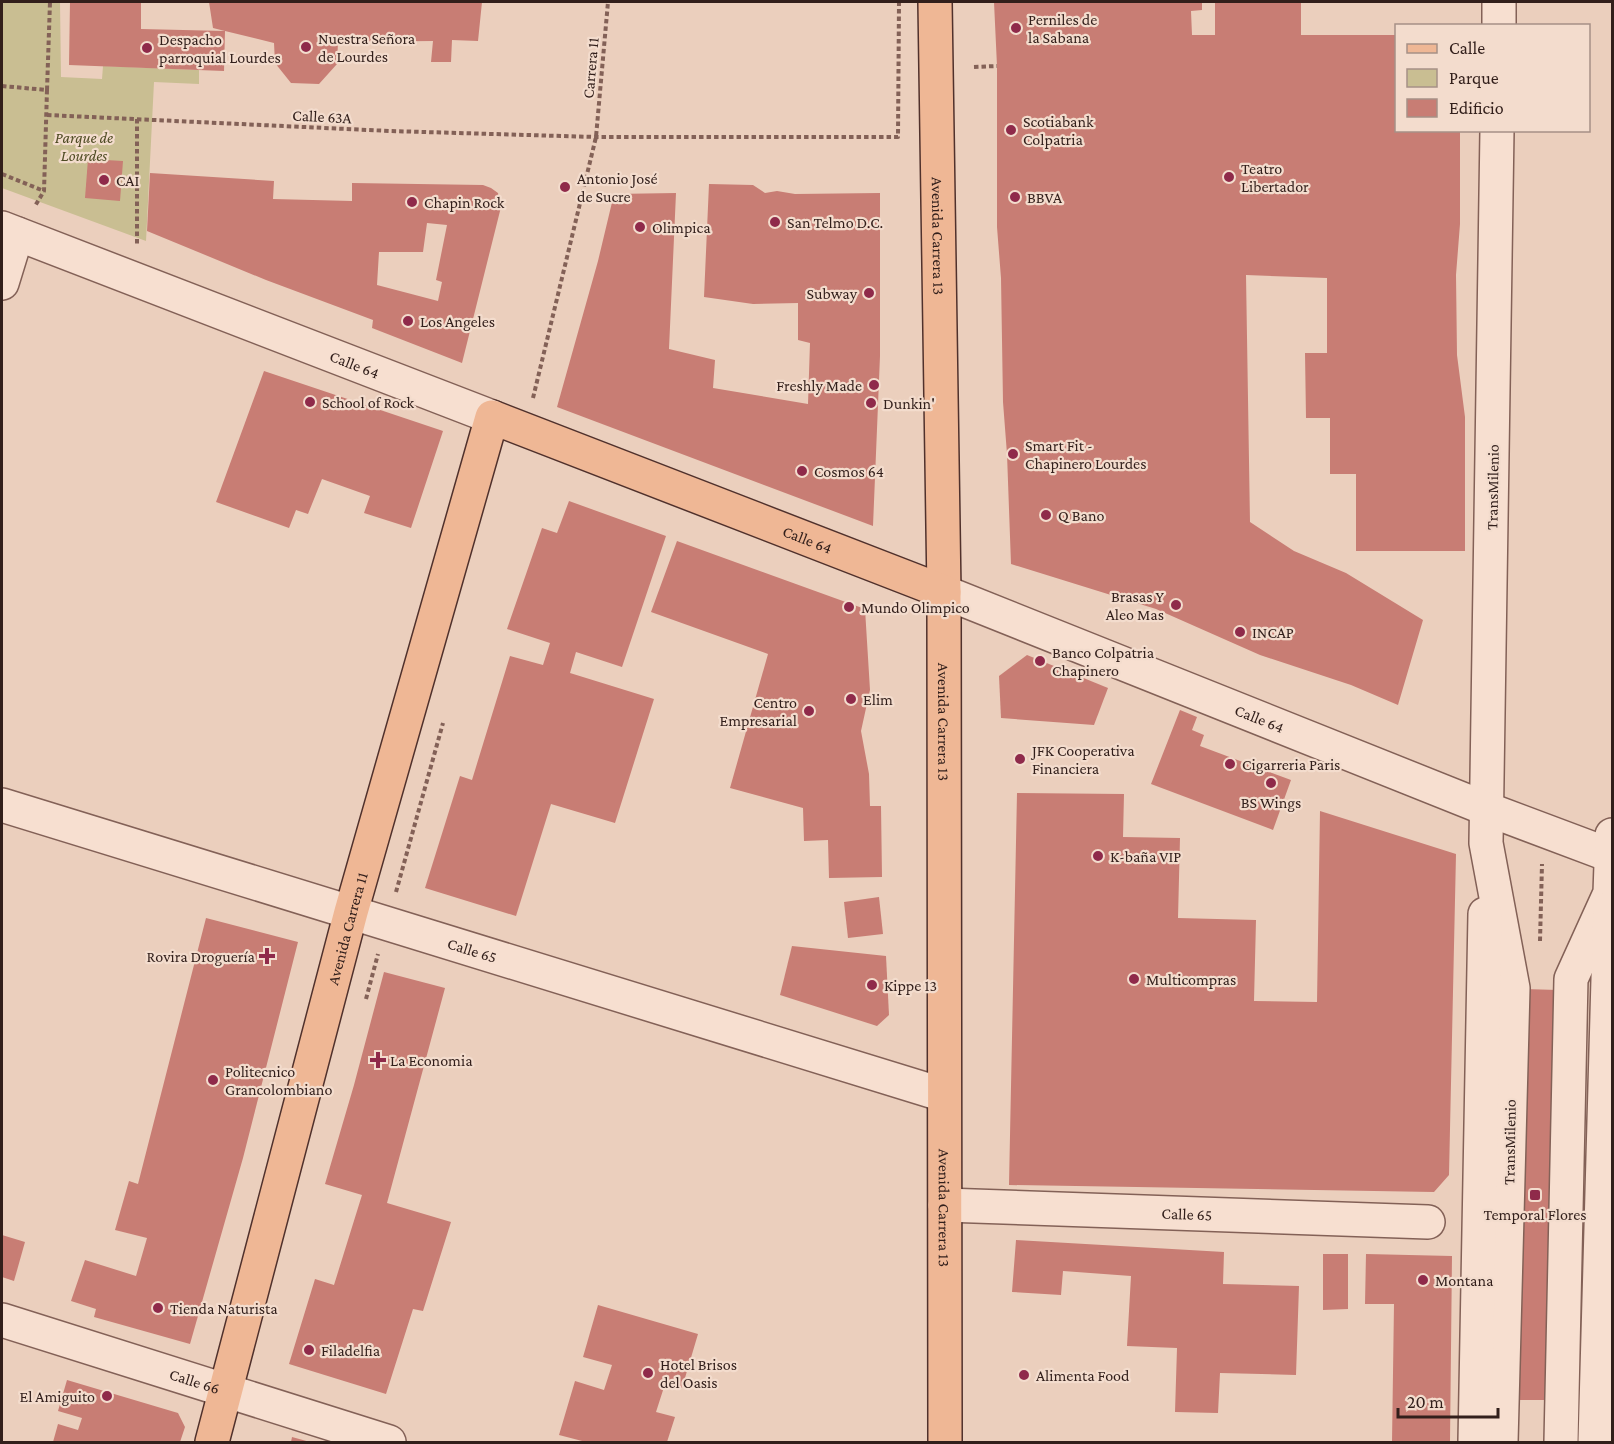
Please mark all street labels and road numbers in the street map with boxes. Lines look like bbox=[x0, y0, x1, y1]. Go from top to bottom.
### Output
street label: Carrera 11 bbox=[579, 37, 602, 99]
street label: Calle 63A bbox=[292, 106, 353, 127]
street label: Avenida Carrera 13 bbox=[929, 177, 947, 295]
street label: Calle 64 bbox=[327, 347, 382, 382]
street label: TransMilenio bbox=[1483, 444, 1502, 530]
street label: Calle 64 bbox=[780, 522, 834, 557]
street label: Avenida Carrera 13 bbox=[935, 663, 952, 781]
street label: Calle 64 bbox=[1232, 701, 1287, 736]
street label: Avenida Carrera 11 bbox=[324, 870, 371, 987]
street label: Calle 65 bbox=[445, 935, 499, 966]
street label: TransMilenio bbox=[1500, 1099, 1519, 1185]
street label: Avenida Carrera 13 bbox=[936, 1149, 953, 1267]
street label: Calle 65 bbox=[1161, 1205, 1212, 1223]
street label: Calle 66 bbox=[167, 1365, 222, 1397]

